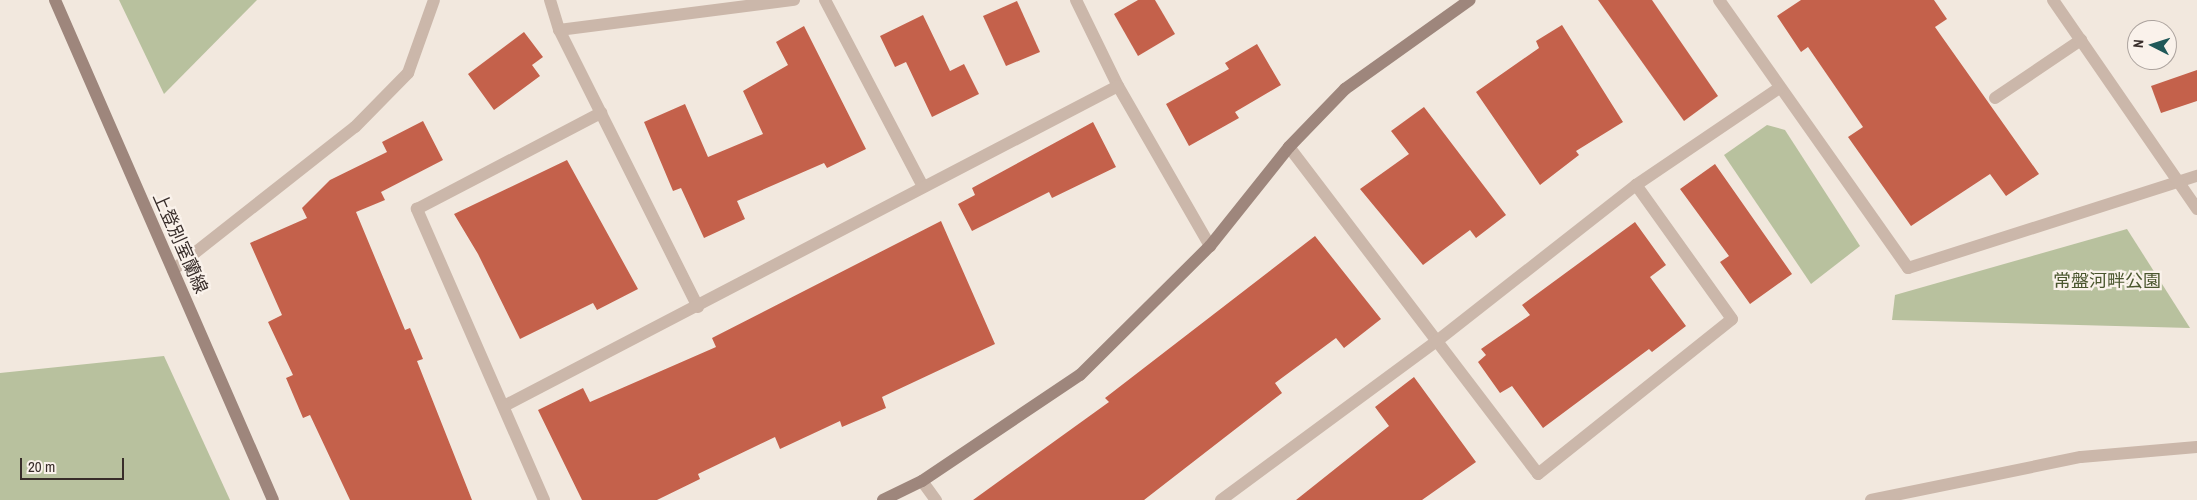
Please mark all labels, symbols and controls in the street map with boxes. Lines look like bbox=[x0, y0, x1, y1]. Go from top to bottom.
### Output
north arrow bbox=[2127, 20, 2177, 70]
text: N bbox=[2129, 39, 2147, 49]
street label: 上登別室蘭線 bbox=[148, 189, 212, 297]
park label: 常盤河畔公園 bbox=[2053, 270, 2161, 292]
scale bar bbox=[22, 448, 126, 480]
text: 20 m bbox=[28, 456, 55, 477]

